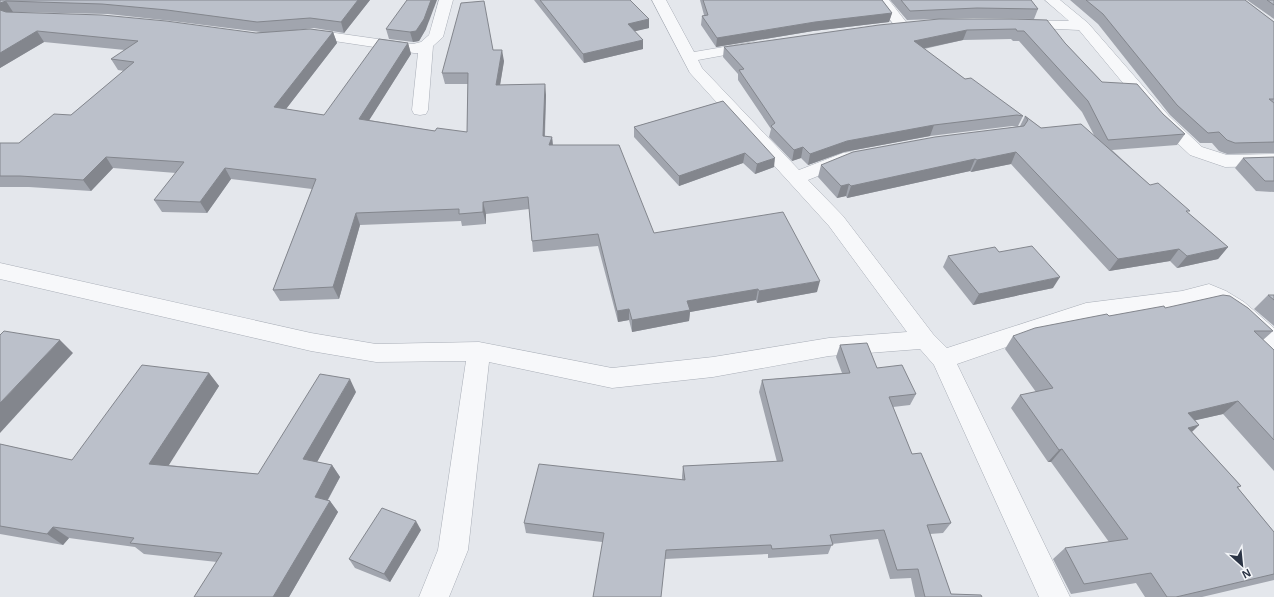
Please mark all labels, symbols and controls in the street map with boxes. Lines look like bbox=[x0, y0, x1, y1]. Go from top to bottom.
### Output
north arrow bbox=[1222, 545, 1262, 585]
text: N bbox=[1240, 567, 1253, 581]

